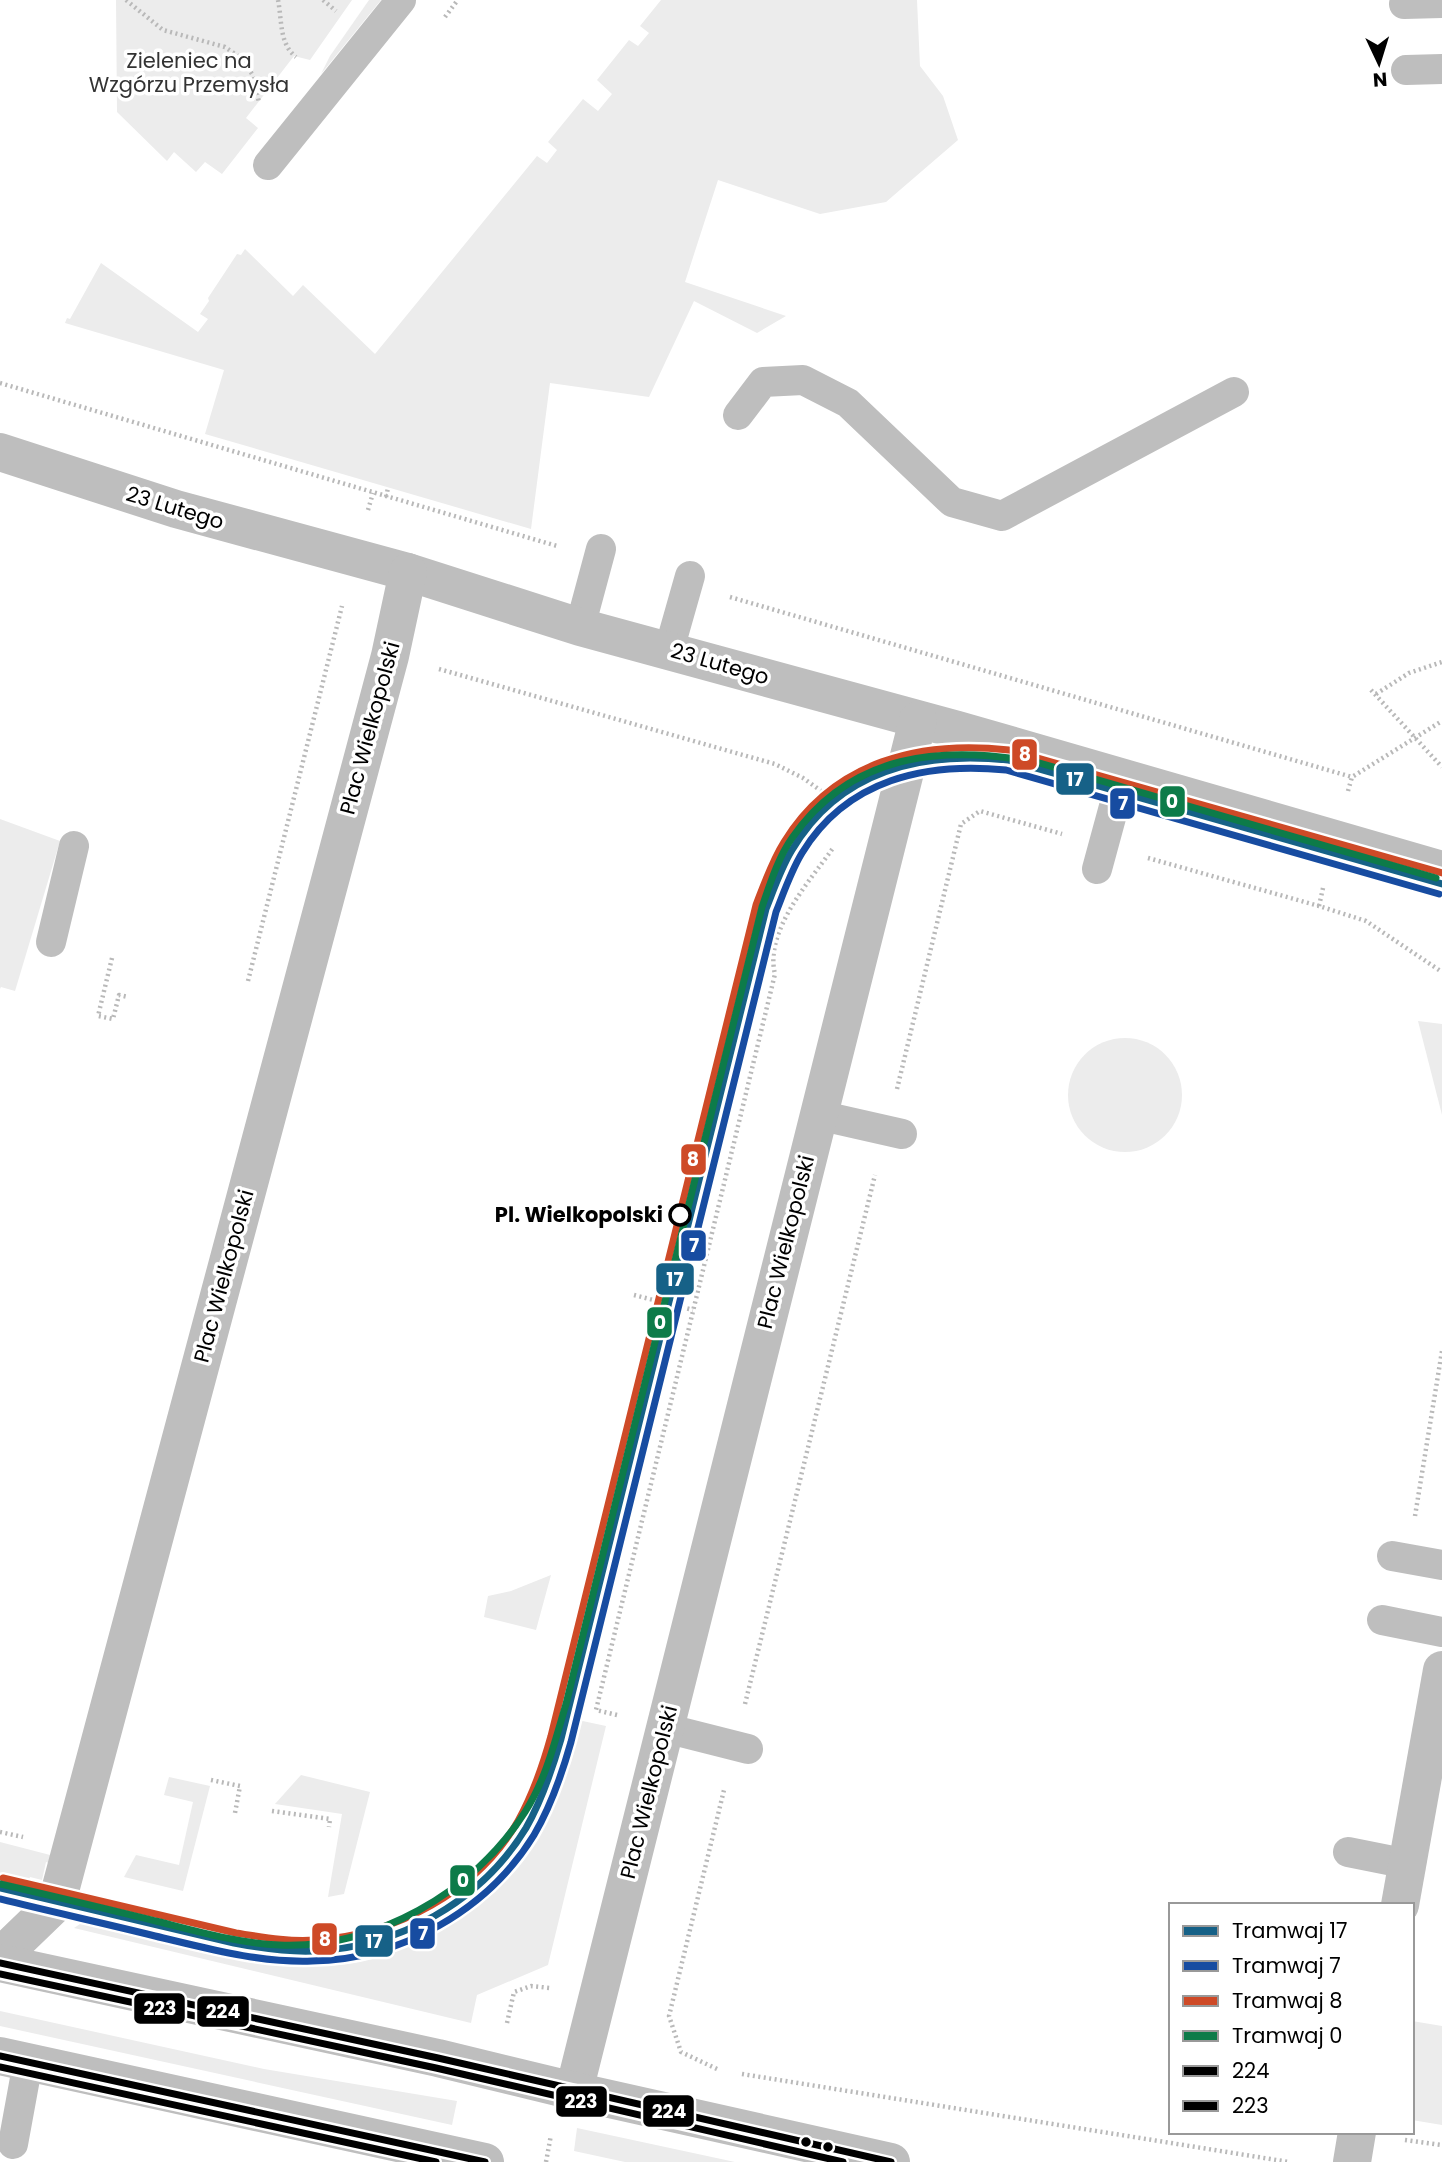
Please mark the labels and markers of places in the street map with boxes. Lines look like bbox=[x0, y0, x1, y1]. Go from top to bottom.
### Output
place label: Pl. Wielkopolski bbox=[495, 1200, 663, 1229]
marker: Pl. Wielkopolski bbox=[669, 1204, 691, 1226]
unlabelled marker bbox=[799, 2135, 813, 2149]
unlabelled marker bbox=[821, 2140, 835, 2154]

